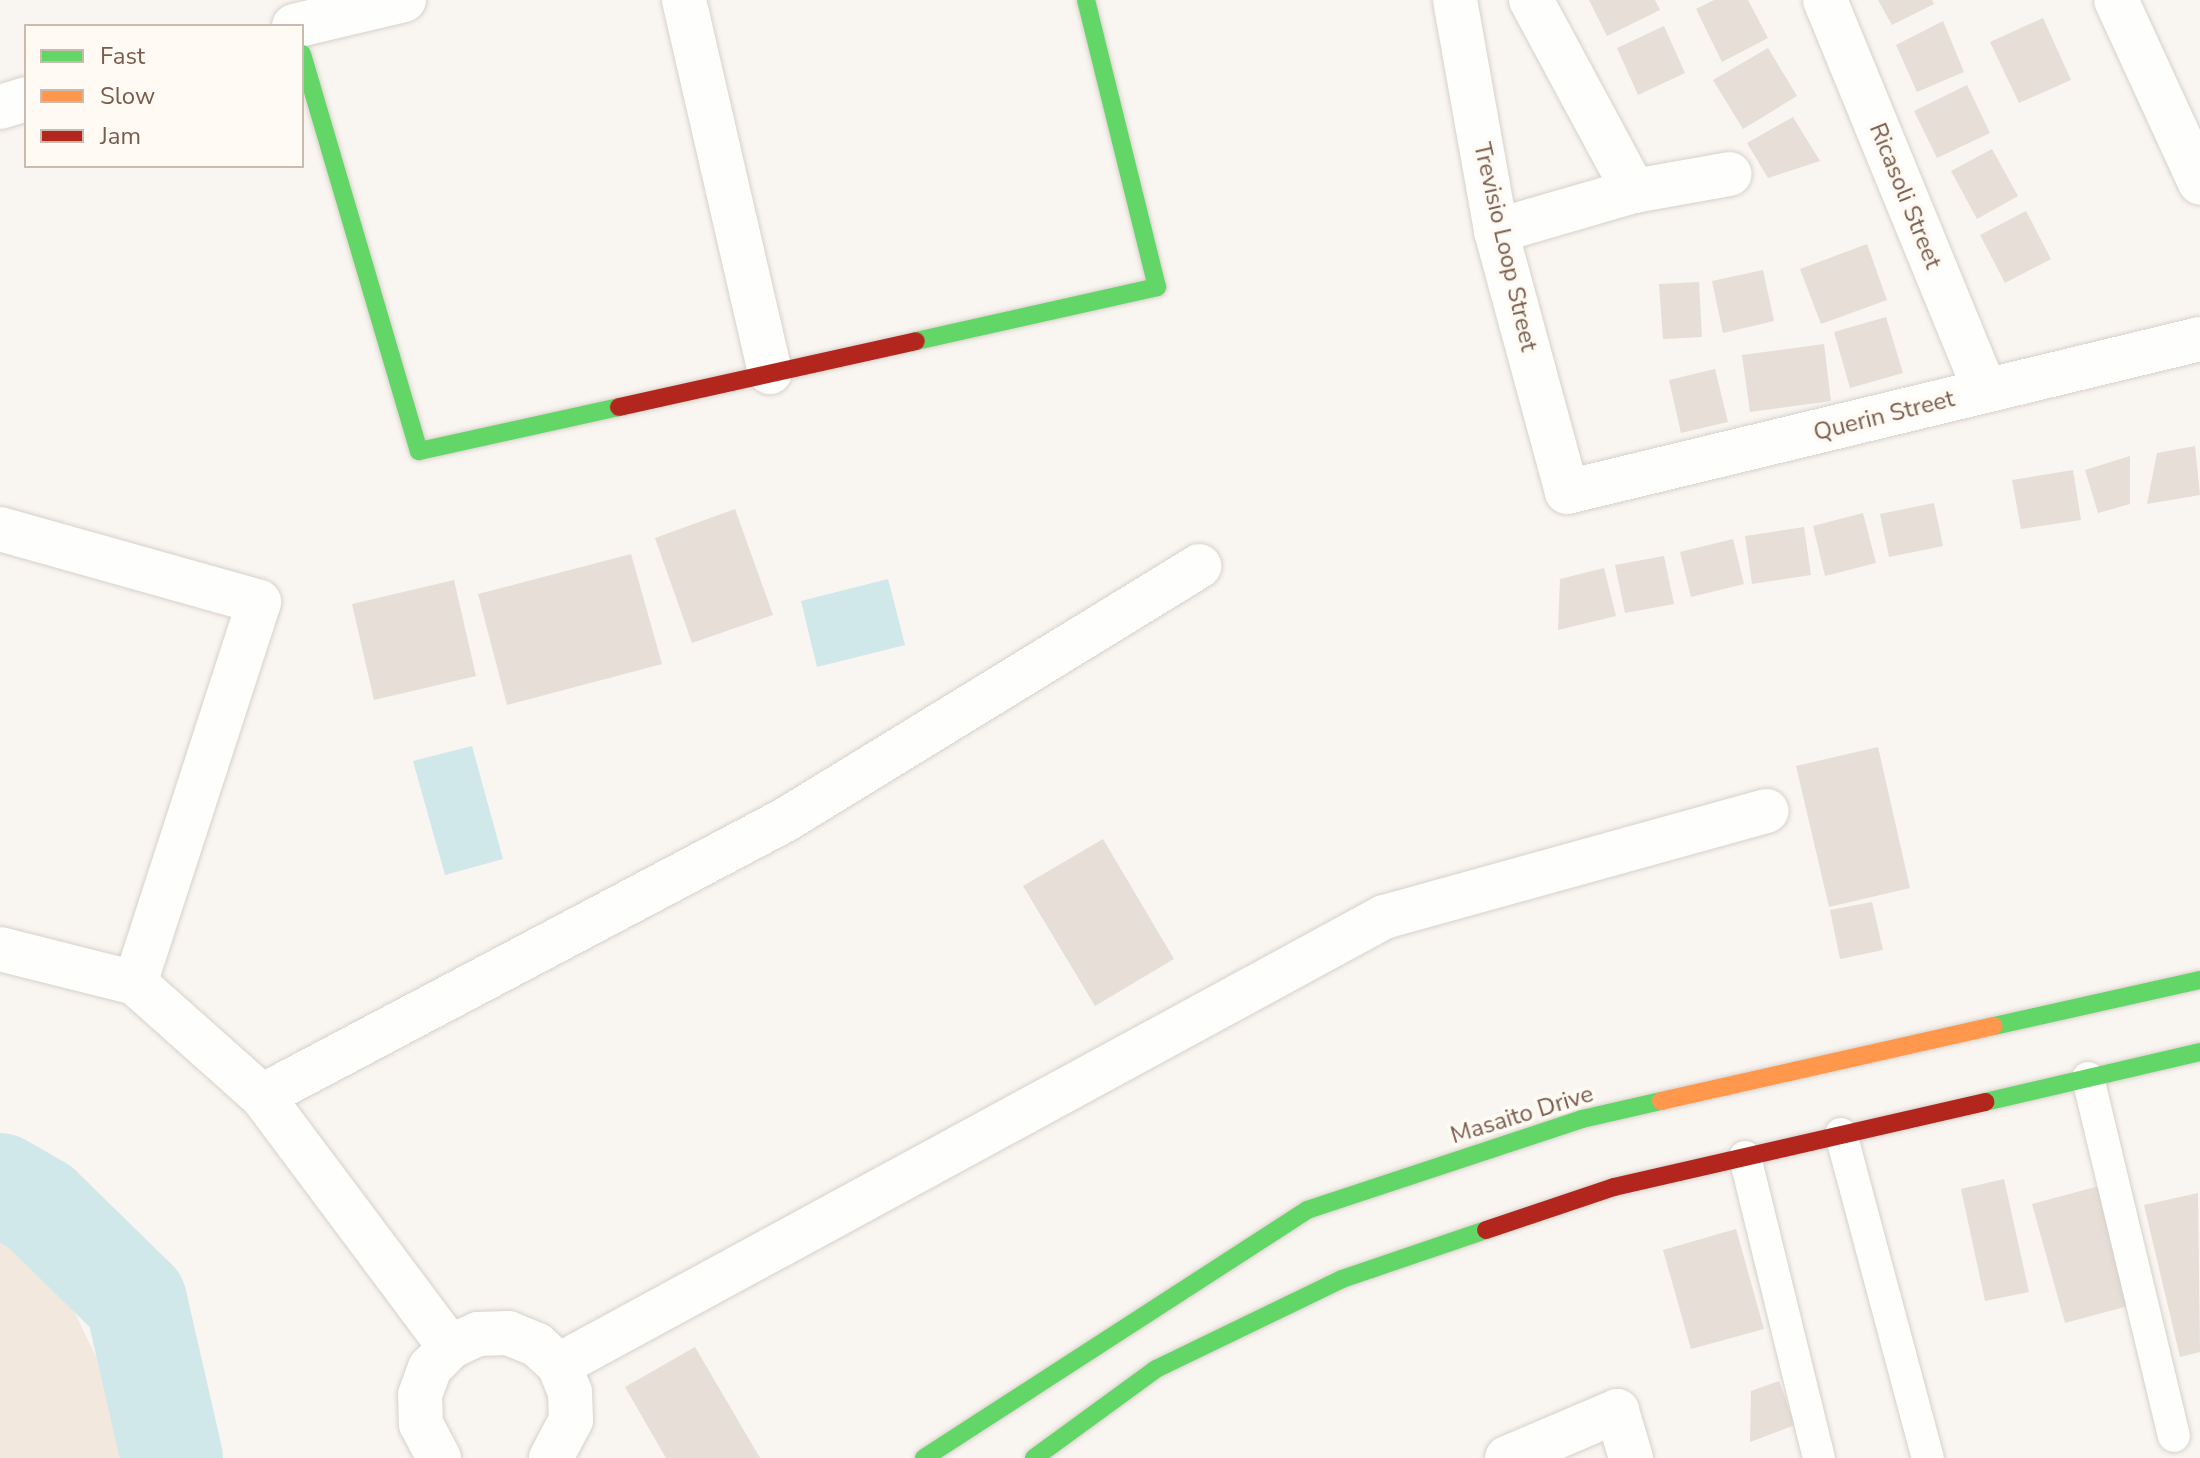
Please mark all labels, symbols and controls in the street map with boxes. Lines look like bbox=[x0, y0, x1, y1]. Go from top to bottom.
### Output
legend bbox=[24, 24, 304, 168]
text: Fast bbox=[100, 40, 145, 72]
text: Slow bbox=[100, 80, 155, 112]
street label: Ricasoli Street bbox=[1863, 119, 1947, 273]
text: Jam bbox=[100, 120, 141, 152]
street label: Trevisio Loop Street bbox=[1467, 140, 1543, 354]
street label: Querin Street bbox=[1811, 385, 1957, 447]
street label: Masaito Drive bbox=[1447, 1080, 1597, 1150]

